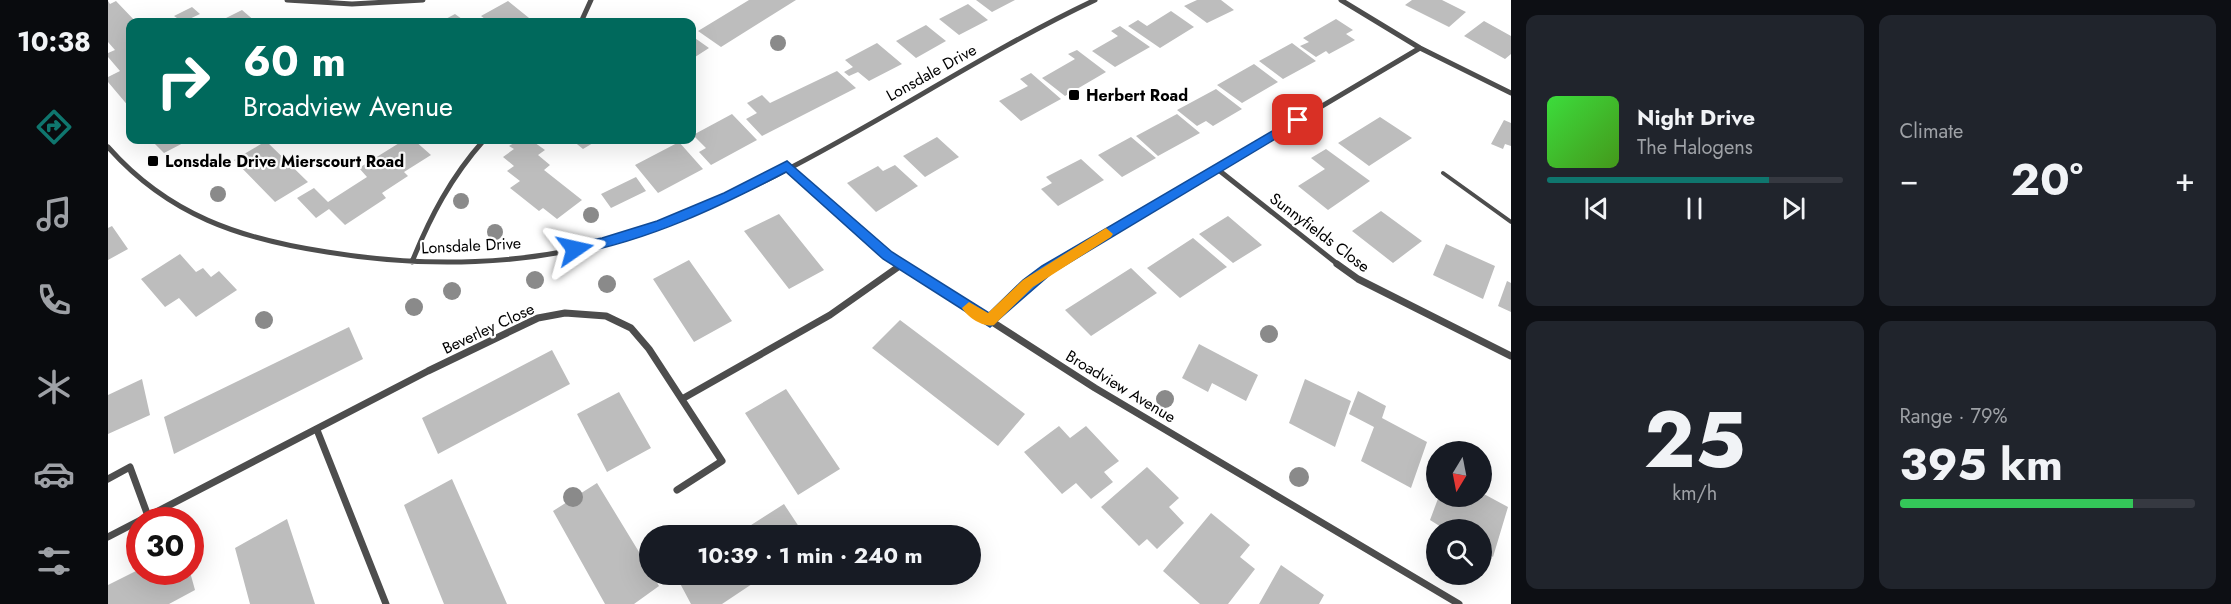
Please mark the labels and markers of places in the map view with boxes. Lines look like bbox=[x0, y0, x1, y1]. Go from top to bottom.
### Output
place label: Herbert Road bbox=[1086, 84, 1188, 107]
marker: Herbert Road bbox=[1067, 88, 1081, 102]
pin bbox=[1272, 94, 1323, 145]
place label: Lonsdale Drive Mierscourt Road bbox=[165, 150, 404, 173]
marker: Lonsdale Drive Mierscourt Road bbox=[146, 154, 160, 168]

